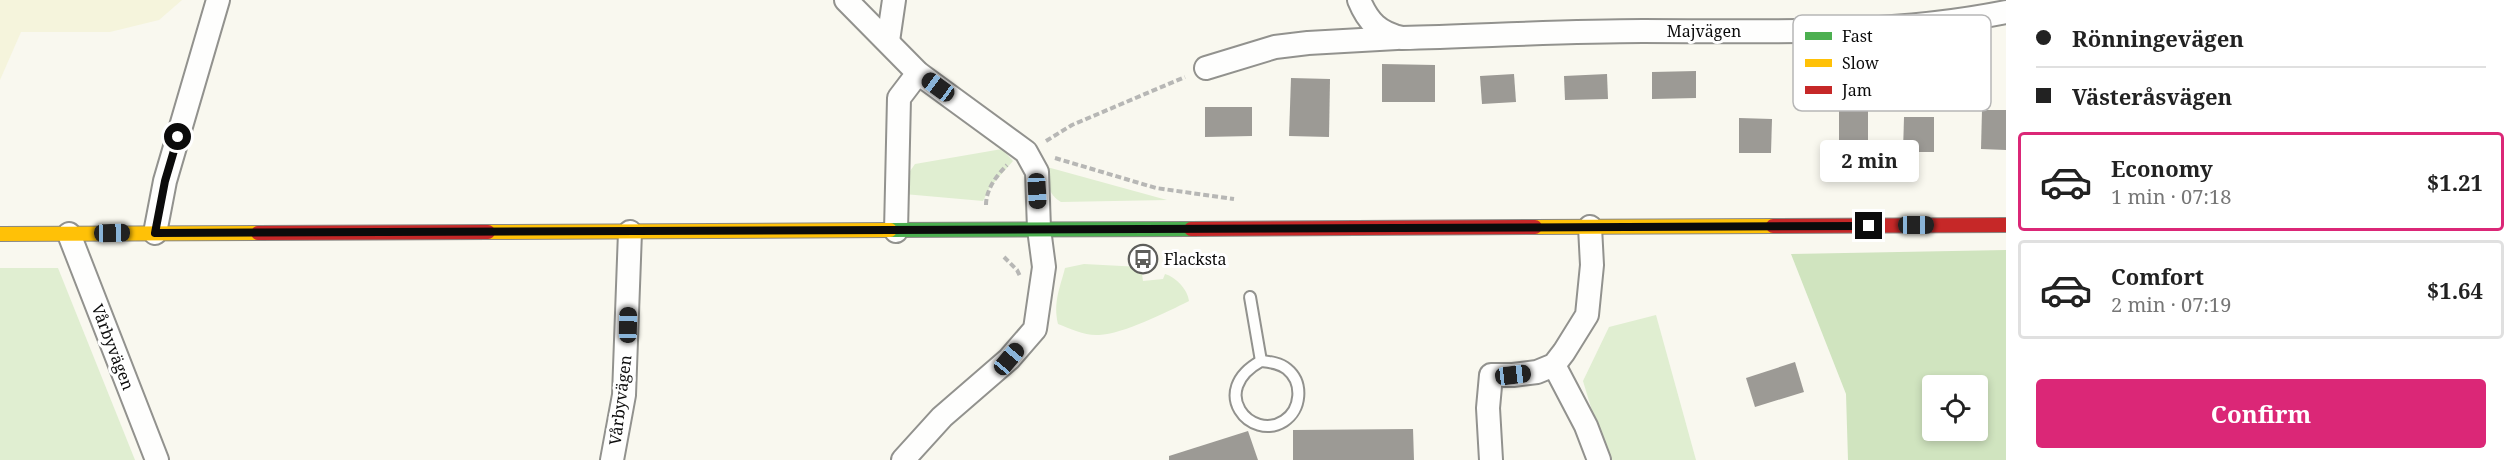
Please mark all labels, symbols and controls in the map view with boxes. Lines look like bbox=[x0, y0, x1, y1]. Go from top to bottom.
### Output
legend bbox=[1793, 15, 1991, 111]
street label: Majvägen bbox=[1667, 20, 1741, 42]
text: Rönningevägen bbox=[2072, 23, 2244, 53]
text: Fast bbox=[1842, 25, 1873, 47]
text: Slow bbox=[1842, 52, 1879, 74]
car bbox=[918, 69, 958, 105]
text: Jam bbox=[1841, 79, 1872, 101]
text: Västeråsvägen bbox=[2072, 81, 2232, 111]
route start bbox=[164, 123, 191, 150]
callout: 2 min bbox=[1820, 139, 1918, 181]
text: 2 min bbox=[1841, 147, 1898, 174]
text: Economy bbox=[2111, 153, 2213, 183]
icon: car bbox=[2039, 155, 2093, 209]
text: $1.21 bbox=[2427, 167, 2483, 197]
car bbox=[1027, 173, 1047, 209]
text: 1 min · 07:18 bbox=[2111, 183, 2231, 210]
route end bbox=[1855, 212, 1882, 239]
car bbox=[1898, 216, 1934, 234]
car bbox=[94, 224, 130, 242]
bus stop icon: Flacksta bbox=[1127, 243, 1159, 275]
place label: Flacksta bbox=[1164, 248, 1227, 270]
text: Comfort bbox=[2111, 261, 2204, 291]
icon: car bbox=[2039, 263, 2093, 317]
text: $1.64 bbox=[2427, 275, 2483, 305]
text: 2 min · 07:19 bbox=[2111, 291, 2231, 318]
street label: Vårbyvägen bbox=[86, 301, 140, 393]
car bbox=[619, 307, 637, 343]
car bbox=[991, 339, 1027, 379]
street label: Vårbyvägen bbox=[604, 354, 636, 446]
car bbox=[1494, 364, 1532, 386]
map controls bbox=[1922, 375, 1988, 441]
button: locate bbox=[1922, 375, 1988, 441]
button: Confirm bbox=[2036, 379, 2486, 448]

